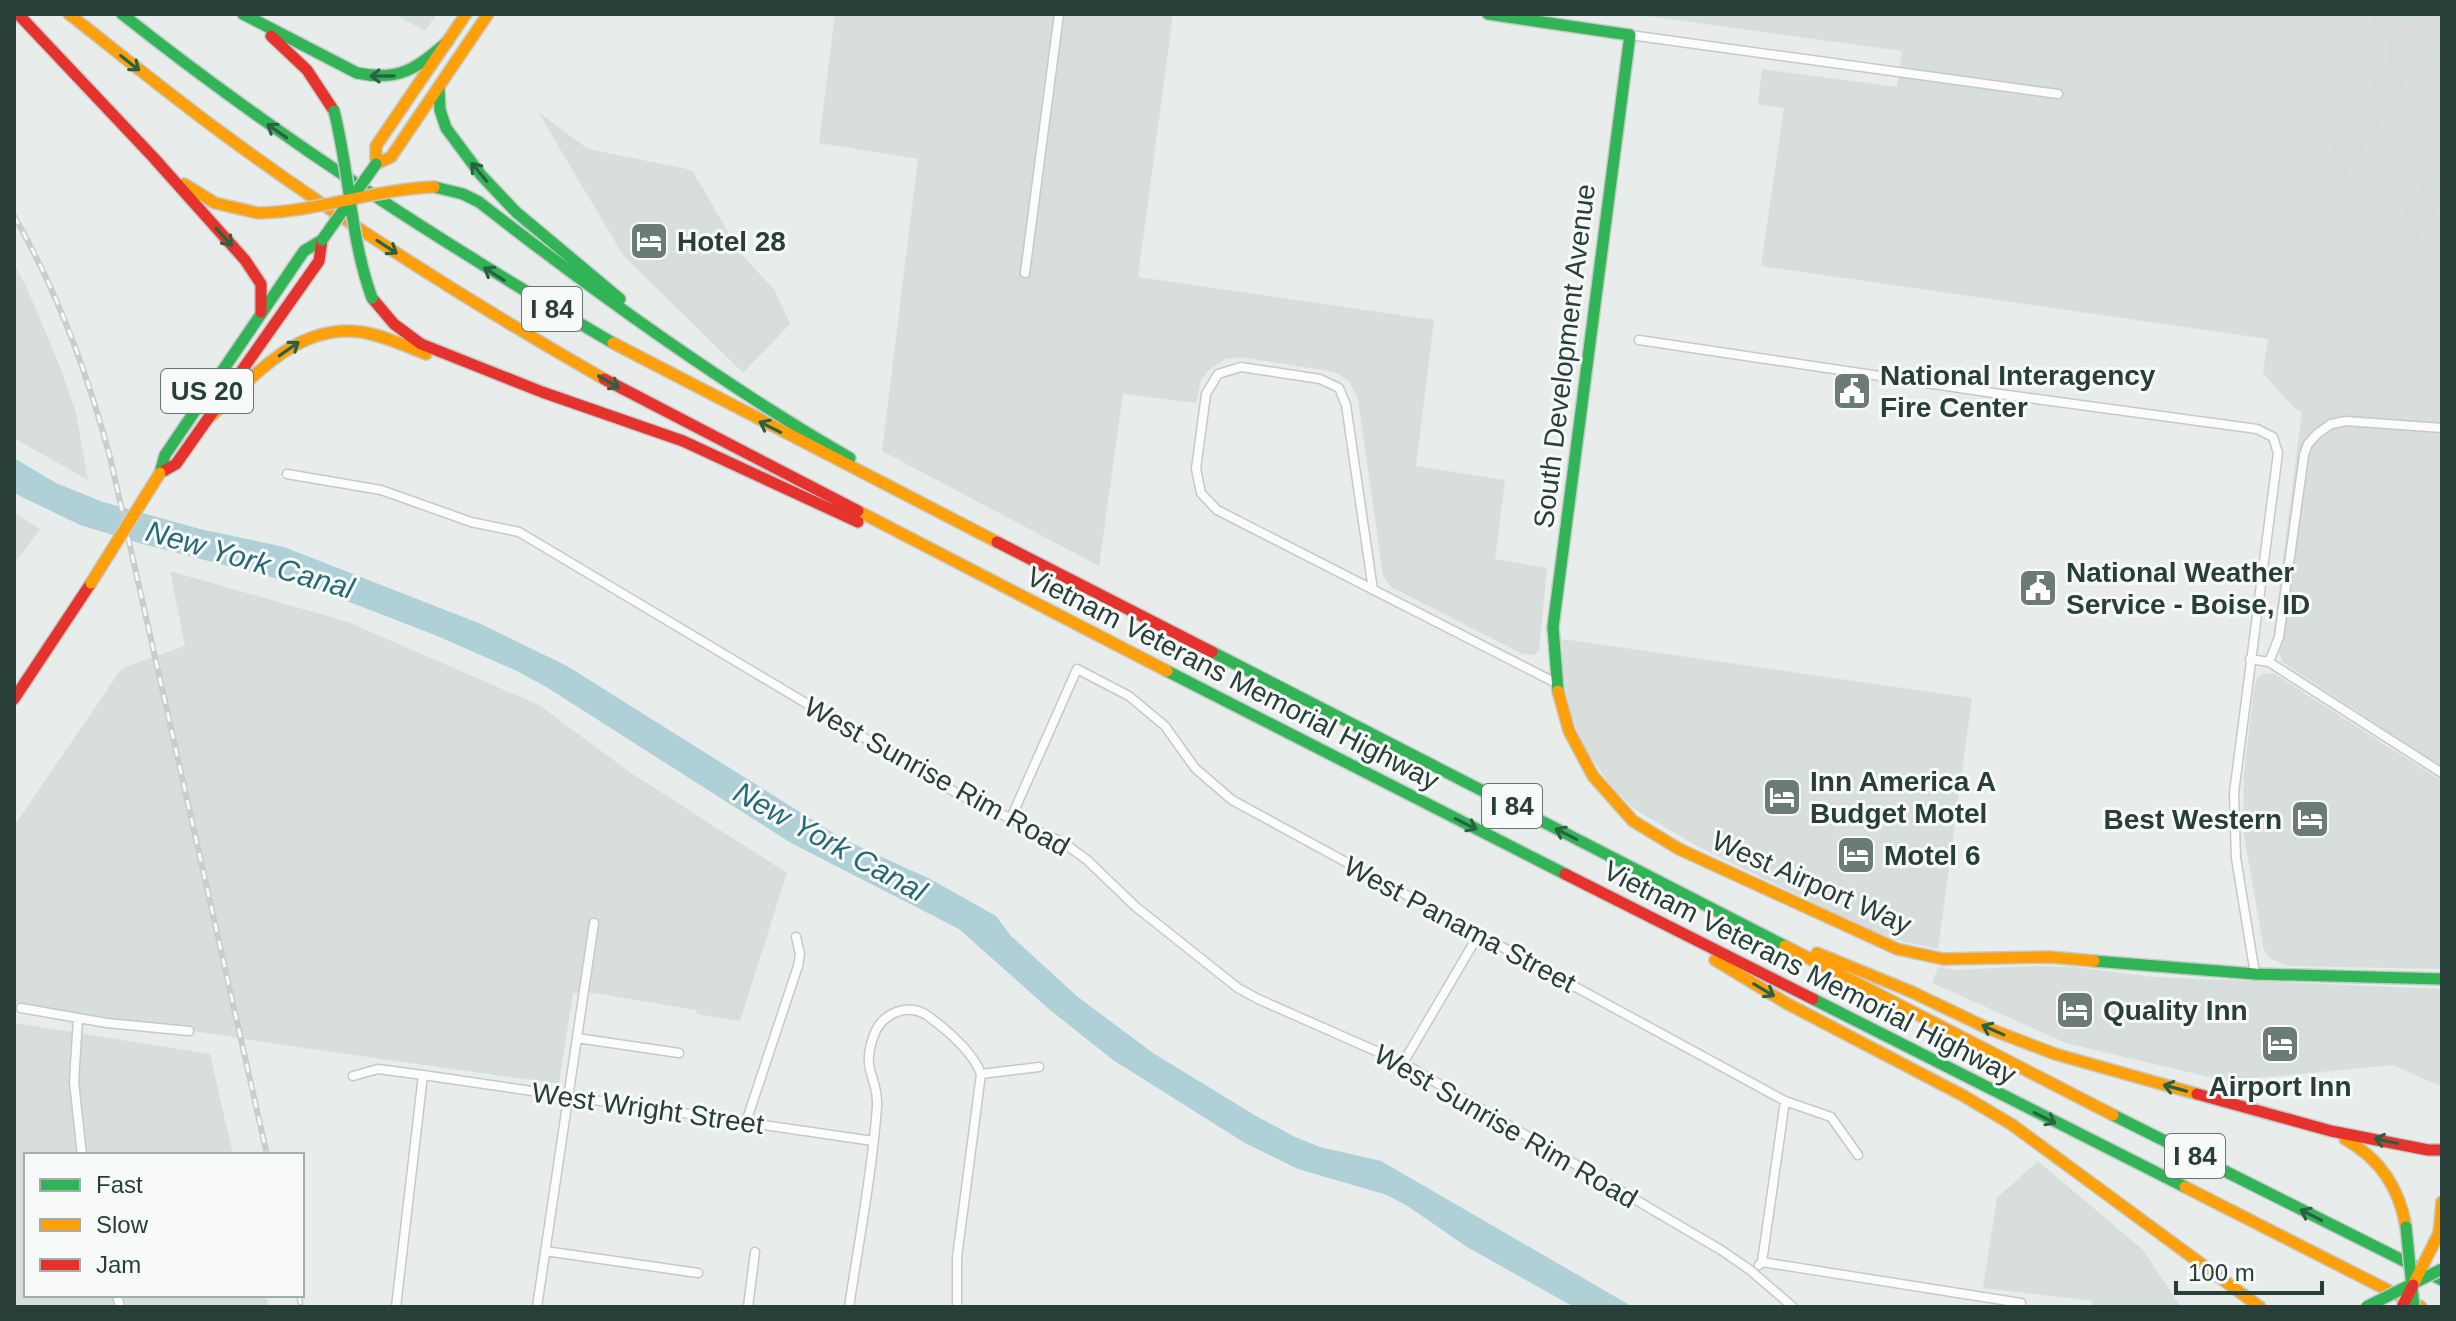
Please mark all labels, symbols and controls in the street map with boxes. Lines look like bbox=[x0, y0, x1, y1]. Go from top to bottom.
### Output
one-way arrow bbox=[119, 54, 140, 71]
one-way arrow bbox=[369, 68, 396, 84]
one-way arrow bbox=[266, 123, 288, 139]
one-way arrow bbox=[470, 162, 488, 183]
street label: South Development Avenue bbox=[1528, 182, 1601, 530]
hotel icon: Hotel 28 bbox=[628, 220, 670, 262]
one-way arrow bbox=[214, 226, 232, 246]
place label: Hotel 28 bbox=[677, 226, 786, 257]
one-way arrow bbox=[375, 238, 397, 255]
one-way arrow bbox=[483, 265, 506, 281]
road number: I 84 bbox=[522, 287, 582, 331]
one-way arrow bbox=[277, 341, 299, 357]
place label: National Interagency Fire Center bbox=[1880, 360, 2156, 423]
road number: US 20 bbox=[161, 369, 253, 413]
public building icon: National Interagency Fire Center bbox=[1831, 370, 1873, 412]
one-way arrow bbox=[597, 374, 620, 390]
one-way arrow bbox=[758, 419, 782, 435]
water label: New York Canal bbox=[142, 514, 359, 605]
place label: National Weather Service - Boise, ID bbox=[2066, 557, 2310, 620]
street label: Vietnam Veterans Memorial Highway bbox=[1021, 561, 1444, 796]
public building icon: National Weather Service - Boise, ID bbox=[2017, 567, 2059, 609]
street label: West Sunrise Rim Road bbox=[799, 691, 1075, 862]
place label: Inn America A Budget Motel bbox=[1810, 766, 1996, 829]
water label: New York Canal bbox=[728, 775, 933, 909]
hotel icon: Inn America A Budget Motel bbox=[1761, 776, 1803, 818]
road number: I 84 bbox=[1482, 784, 1542, 828]
hotel icon: Best Western bbox=[2289, 798, 2331, 840]
place label: Best Western bbox=[2104, 804, 2282, 835]
one-way arrow bbox=[1453, 817, 1477, 832]
one-way arrow bbox=[1554, 825, 1578, 841]
street label: West Airport Way bbox=[1707, 825, 1916, 940]
hotel icon: Motel 6 bbox=[1835, 834, 1877, 876]
place label: Motel 6 bbox=[1884, 840, 1980, 871]
street label: West Panama Street bbox=[1339, 850, 1581, 999]
street label: Vietnam Veterans Memorial Highway bbox=[1598, 855, 2021, 1090]
one-way arrow bbox=[1752, 982, 1775, 998]
hotel icon: Quality Inn bbox=[2054, 989, 2096, 1031]
place label: Quality Inn bbox=[2103, 995, 2248, 1026]
one-way arrow bbox=[1981, 1021, 2005, 1036]
hotel icon: Airport Inn bbox=[2259, 1023, 2301, 1065]
street label: West Sunrise Rim Road bbox=[1369, 1038, 1643, 1214]
place label: Airport Inn bbox=[2208, 1071, 2352, 1102]
street label: West Wright Street bbox=[530, 1077, 766, 1140]
one-way arrow bbox=[2162, 1080, 2188, 1095]
one-way arrow bbox=[2033, 1111, 2057, 1127]
one-way arrow bbox=[2374, 1133, 2400, 1148]
road number: I 84 bbox=[2165, 1134, 2225, 1178]
legend bbox=[24, 1153, 304, 1297]
text: Fast bbox=[96, 1171, 143, 1198]
one-way arrow bbox=[2299, 1207, 2323, 1223]
text: Slow bbox=[96, 1211, 149, 1238]
scale bar bbox=[2176, 1245, 2322, 1295]
text: Jam bbox=[96, 1251, 141, 1278]
text: 100 m bbox=[2188, 1259, 2255, 1286]

